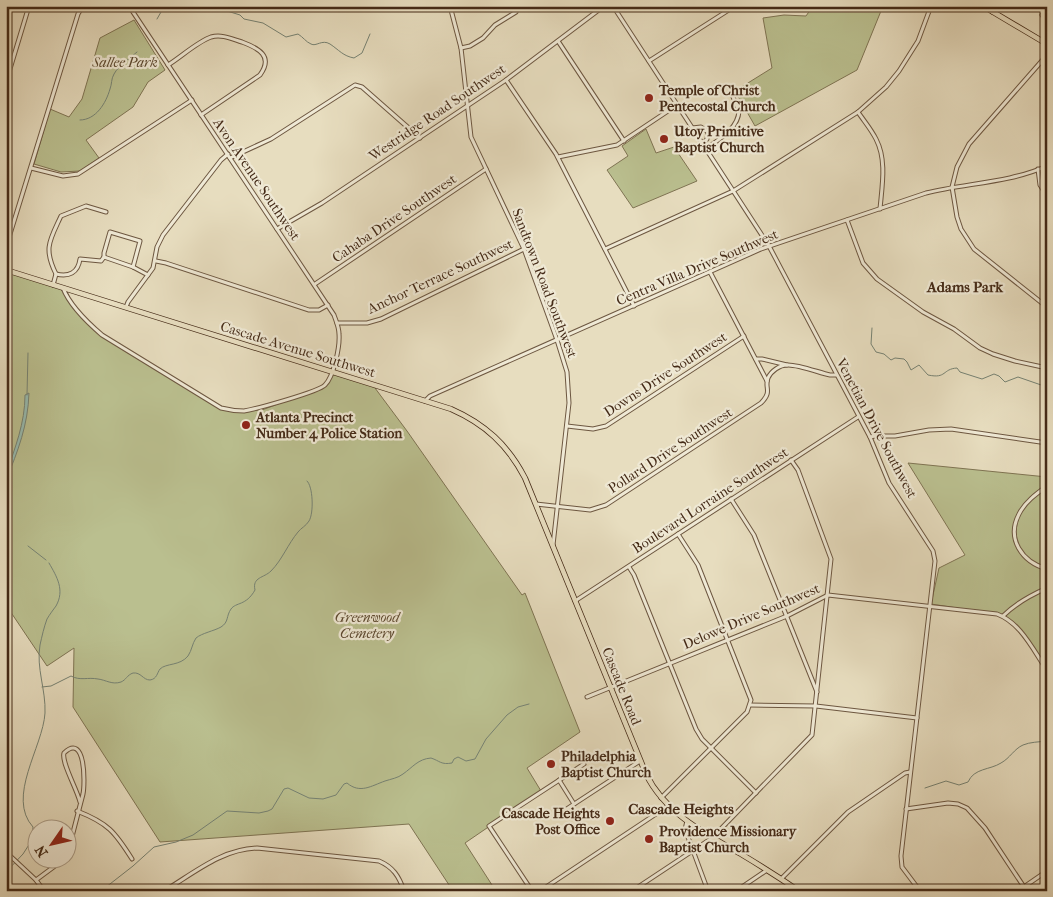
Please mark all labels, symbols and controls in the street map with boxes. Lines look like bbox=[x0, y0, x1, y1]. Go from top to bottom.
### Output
park label: Sallee Park bbox=[91, 54, 158, 71]
street label: Westridge Road Southwest bbox=[365, 60, 509, 165]
place label: Temple of Christ Pentecostal Church bbox=[658, 82, 777, 115]
marker: Temple of Christ Pentecostal Church bbox=[643, 92, 655, 104]
street label: Avon Avenue Southwest bbox=[209, 114, 304, 244]
place label: Utoy Primitive Baptist Church bbox=[673, 123, 766, 156]
marker: Utoy Primitive Baptist Church bbox=[658, 133, 670, 145]
street label: Cahaba Drive Southwest bbox=[329, 171, 460, 266]
street label: Sandtown Road Southwest bbox=[508, 206, 581, 360]
street label: Centra Villa Drive Southwest bbox=[614, 226, 781, 309]
street label: Anchor Terrace Southwest bbox=[364, 235, 516, 318]
district label: Adams Park bbox=[926, 278, 1004, 296]
street label: Cascade Avenue Southwest bbox=[218, 318, 377, 381]
street label: Downs Drive Southwest bbox=[601, 328, 730, 421]
street label: Venetian Drive Southwest bbox=[832, 354, 921, 501]
street label: Pollard Drive Southwest bbox=[605, 404, 736, 497]
place label: Atlanta Precinct Number 4 Police Station bbox=[255, 409, 403, 442]
marker: Atlanta Precinct Number 4 Police Station bbox=[240, 419, 252, 431]
street label: Boulevard Lorraine Southwest bbox=[629, 444, 791, 557]
street label: Delowe Drive Southwest bbox=[680, 580, 822, 653]
park label: Greenwood Cemetery bbox=[335, 609, 401, 642]
street label: Cascade Road bbox=[598, 645, 645, 728]
place label: Philadelphia Baptist Church bbox=[561, 748, 653, 781]
marker: Philadelphia Baptist Church bbox=[545, 758, 557, 770]
district label: Cascade Heights bbox=[628, 800, 734, 818]
place label: Cascade Heights Post Office bbox=[501, 805, 601, 838]
marker: Cascade Heights Post Office bbox=[604, 815, 616, 827]
north arrow bbox=[28, 820, 78, 870]
place label: Providence Missionary Baptist Church bbox=[659, 823, 798, 856]
marker: Providence Missionary Baptist Church bbox=[643, 833, 655, 845]
text: N bbox=[31, 842, 52, 860]

